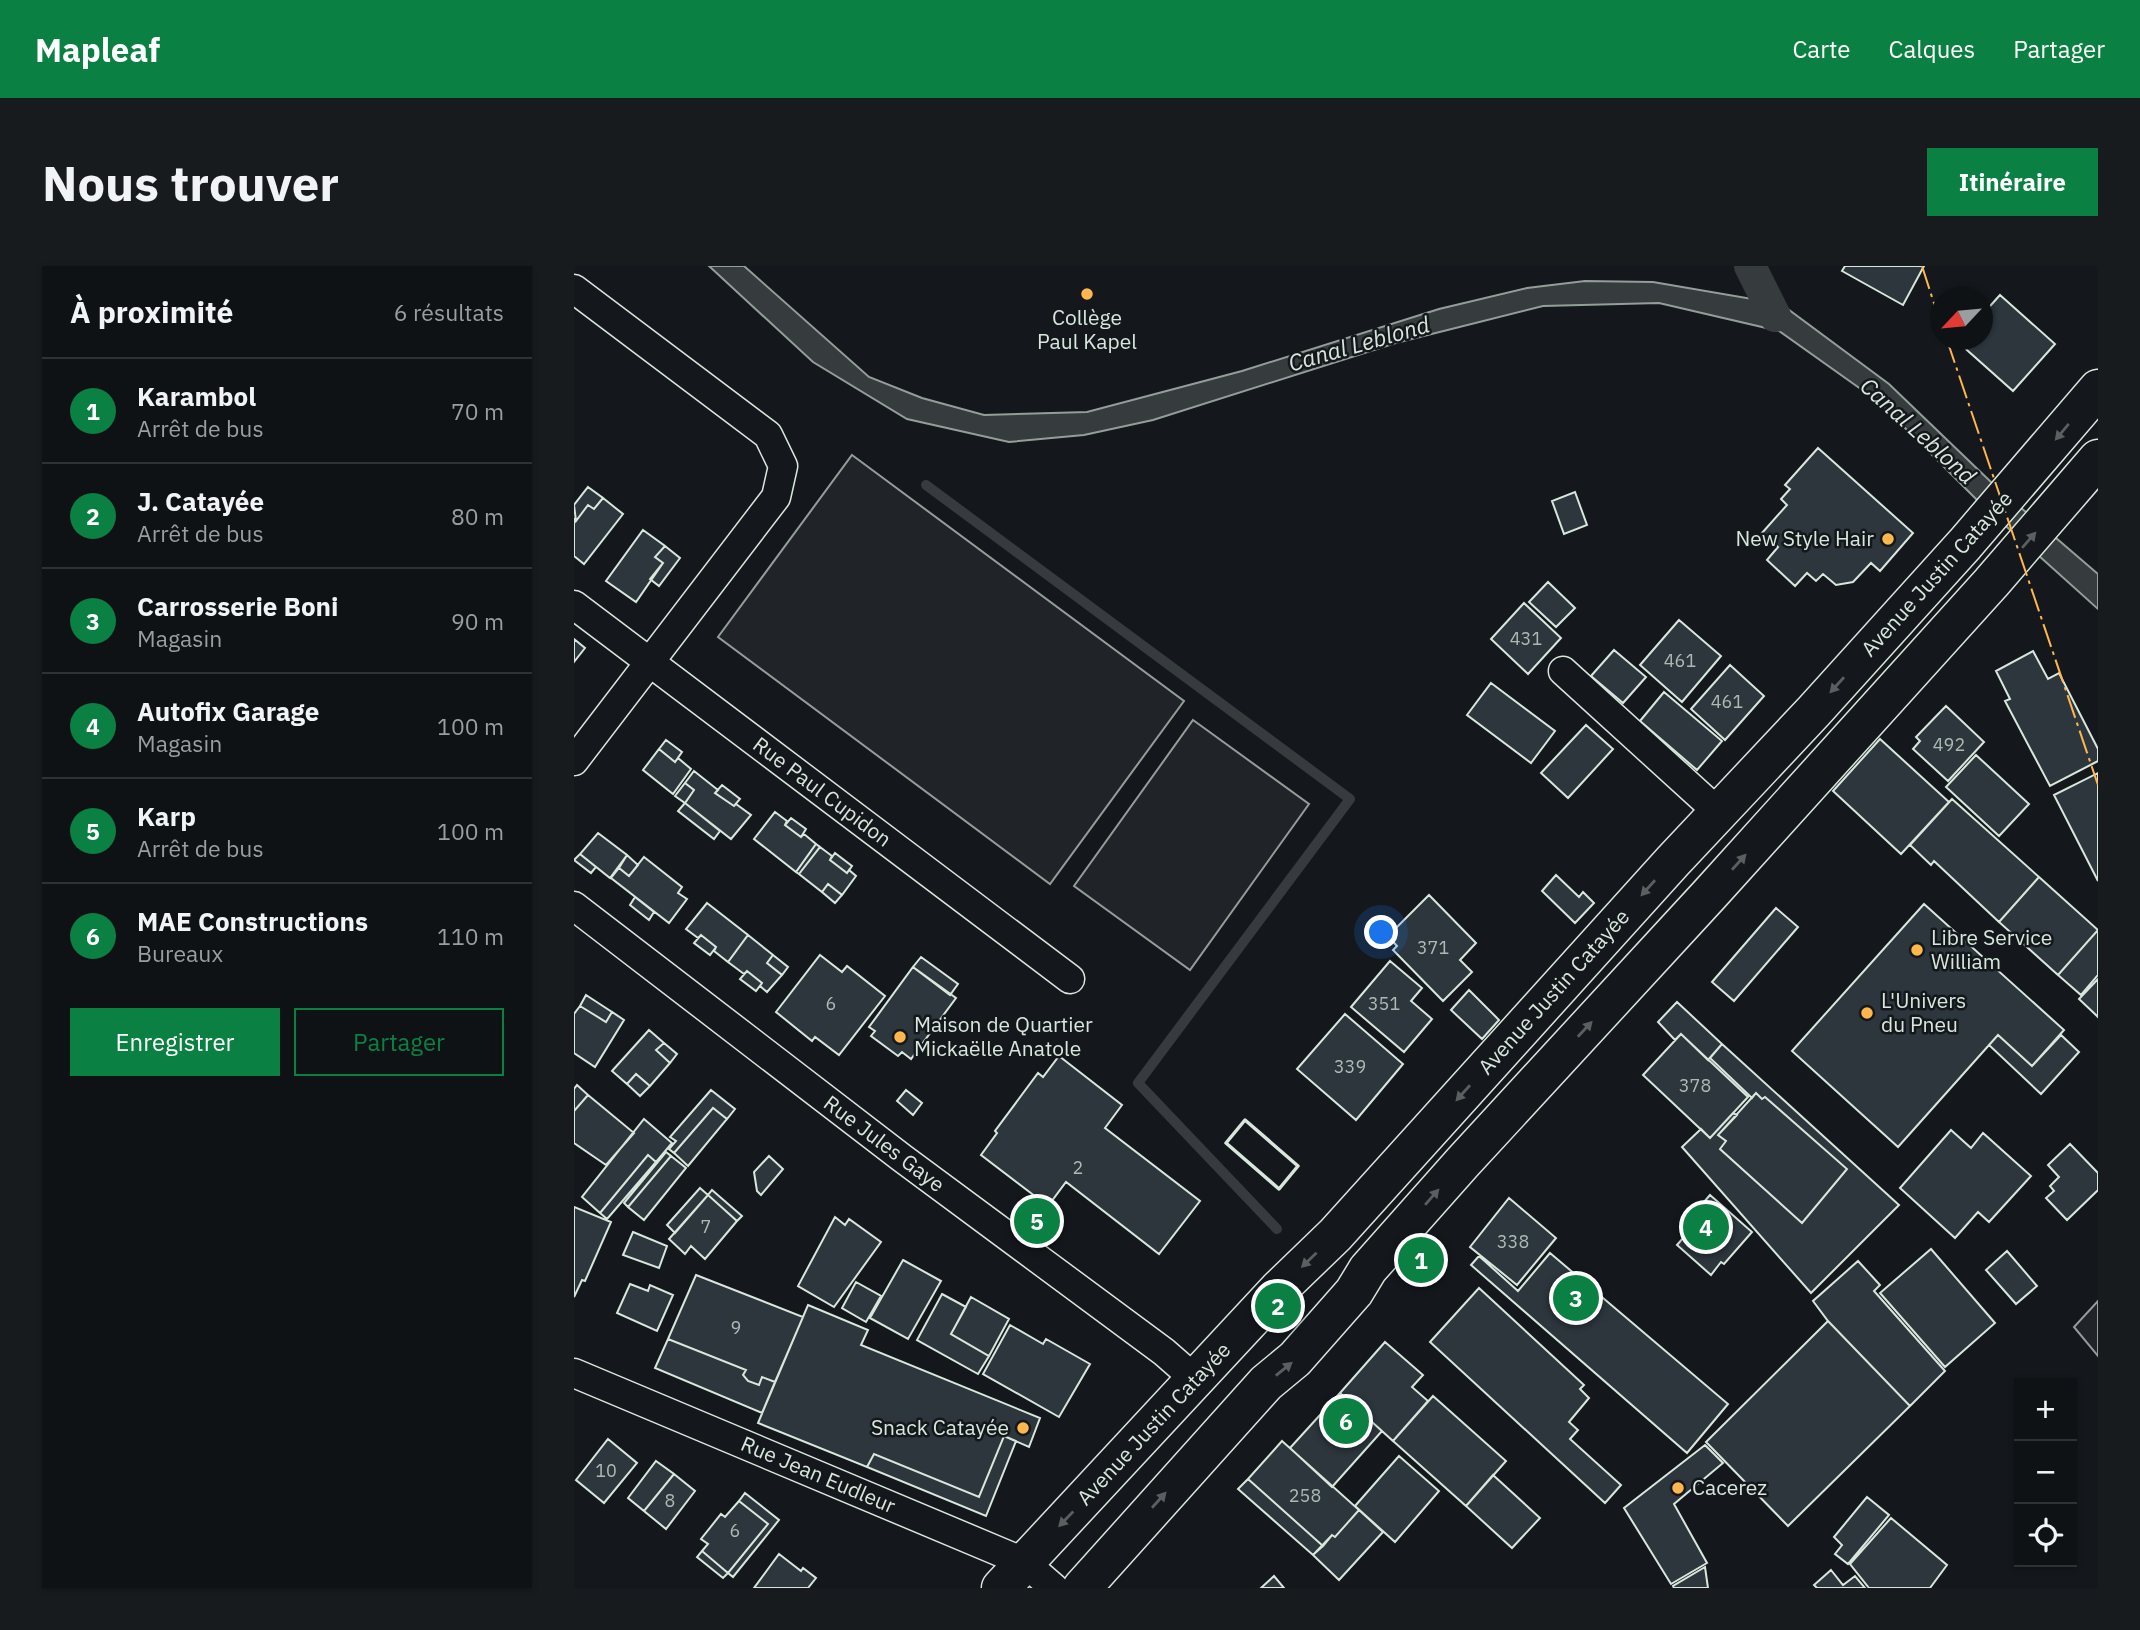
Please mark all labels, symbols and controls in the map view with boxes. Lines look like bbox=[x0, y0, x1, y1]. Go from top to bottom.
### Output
text: Mapleaf bbox=[35, 28, 160, 71]
text: Carte bbox=[1792, 33, 1851, 65]
text: Calques bbox=[1889, 33, 1975, 65]
text: Partager bbox=[2013, 33, 2105, 65]
button: Itinéraire bbox=[1927, 148, 2098, 216]
text: Nous trouver bbox=[42, 151, 339, 214]
marker: Collège Paul Kapel bbox=[1079, 286, 1095, 302]
north arrow bbox=[1930, 287, 1993, 350]
text: À proximité bbox=[70, 292, 233, 331]
text: 6 résultats bbox=[394, 297, 504, 327]
place label: Collège Paul Kapel bbox=[1037, 303, 1137, 355]
water label: Canal Leblond bbox=[1285, 308, 1433, 378]
water label: Canal Leblond bbox=[1854, 370, 1983, 491]
text: Karambol bbox=[137, 379, 256, 413]
text: 1 bbox=[86, 396, 100, 426]
text: 70 m bbox=[451, 396, 504, 426]
text: Arrêt de bus bbox=[137, 413, 264, 443]
one-way arrow bbox=[2055, 424, 2070, 441]
text: J. Catayée bbox=[137, 484, 264, 518]
street label: Avenue Justin Catayée bbox=[1854, 485, 2018, 662]
text: 2 bbox=[86, 501, 100, 531]
text: 80 m bbox=[451, 501, 504, 531]
text: Arrêt de bus bbox=[137, 518, 264, 548]
place label: New Style Hair bbox=[1735, 524, 1874, 552]
marker: New Style Hair bbox=[1880, 531, 1896, 547]
one-way arrow bbox=[2021, 531, 2037, 549]
text: Carrosserie Boni bbox=[137, 589, 339, 623]
text: 3 bbox=[86, 606, 100, 636]
text: 90 m bbox=[451, 606, 504, 636]
text: Magasin bbox=[137, 623, 222, 653]
house number: 431 bbox=[1510, 627, 1542, 650]
house number: 461 bbox=[1664, 649, 1696, 672]
one-way arrow bbox=[1830, 677, 1845, 694]
house number: 461 bbox=[1711, 690, 1743, 713]
text: Autofix Garage bbox=[137, 694, 319, 728]
text: 4 bbox=[86, 711, 100, 741]
text: 100 m bbox=[437, 711, 504, 741]
text: Magasin bbox=[137, 728, 222, 758]
street label: Rue Paul Cupidon bbox=[748, 730, 897, 852]
house number: 492 bbox=[1933, 733, 1965, 756]
text: Karp bbox=[137, 799, 196, 833]
text: 5 bbox=[86, 816, 100, 846]
text: 100 m bbox=[437, 816, 504, 846]
text: Arrêt de bus bbox=[137, 833, 264, 863]
one-way arrow bbox=[1731, 854, 1747, 871]
one-way arrow bbox=[1641, 879, 1656, 896]
street label: Avenue Justin Catayée bbox=[1471, 903, 1635, 1080]
text: MAE Constructions bbox=[137, 904, 368, 938]
your location bbox=[1364, 915, 1398, 949]
text: 6 bbox=[86, 921, 100, 951]
text: 110 m bbox=[437, 921, 504, 951]
place label: Libre Service William bbox=[1931, 923, 2052, 975]
house number: 371 bbox=[1417, 936, 1449, 959]
text: Bureaux bbox=[137, 938, 223, 968]
marker: Libre Service William bbox=[1909, 942, 1925, 958]
place label: L'Univers du Pneu bbox=[1881, 986, 1966, 1038]
house number: 6 bbox=[826, 992, 836, 1015]
house number: 351 bbox=[1368, 992, 1400, 1015]
marker: L'Univers du Pneu bbox=[1859, 1005, 1875, 1021]
button: Enregistrer bbox=[70, 1008, 280, 1076]
button: Partager bbox=[294, 1008, 504, 1076]
place label: Maison de Quartier Mickaëlle Anatole bbox=[914, 1010, 1093, 1062]
one-way arrow bbox=[1577, 1020, 1593, 1038]
marker: Maison de Quartier Mickaëlle Anatole bbox=[892, 1029, 908, 1045]
house number: 339 bbox=[1334, 1055, 1366, 1078]
house number: 378 bbox=[1679, 1074, 1711, 1097]
one-way arrow bbox=[1456, 1084, 1472, 1101]
street label: Rue Jules Gaye bbox=[818, 1089, 951, 1198]
house number: 2 bbox=[1073, 1156, 1083, 1179]
one-way arrow bbox=[1424, 1188, 1440, 1206]
pin: 5 bbox=[1014, 1195, 1060, 1247]
pin: 4 bbox=[1683, 1201, 1729, 1253]
house number: 7 bbox=[701, 1215, 711, 1238]
house number: 338 bbox=[1497, 1230, 1529, 1253]
pin: 1 bbox=[1398, 1234, 1444, 1286]
one-way arrow bbox=[1301, 1252, 1318, 1268]
pin: 3 bbox=[1553, 1272, 1599, 1324]
pin: 2 bbox=[1255, 1280, 1301, 1332]
house number: 9 bbox=[731, 1316, 741, 1339]
street label: Avenue Justin Catayée bbox=[1070, 1336, 1236, 1511]
one-way arrow bbox=[1275, 1362, 1292, 1377]
map controls bbox=[2014, 1378, 2077, 1567]
button: + bbox=[2014, 1378, 2077, 1441]
pin: 6 bbox=[1323, 1395, 1369, 1447]
place label: Snack Catayée bbox=[871, 1413, 1009, 1441]
marker: Snack Catayée bbox=[1015, 1420, 1031, 1436]
street label: Rue Jean Eudleur bbox=[737, 1429, 900, 1519]
button: − bbox=[2014, 1441, 2077, 1504]
house number: 10 bbox=[595, 1459, 617, 1482]
place label: Cacerez bbox=[1692, 1473, 1767, 1501]
marker: Cacerez bbox=[1670, 1480, 1686, 1496]
house number: 258 bbox=[1289, 1484, 1321, 1507]
house number: 8 bbox=[665, 1489, 675, 1512]
one-way arrow bbox=[1151, 1492, 1167, 1509]
button: locate bbox=[2014, 1504, 2077, 1567]
one-way arrow bbox=[1058, 1510, 1074, 1527]
house number: 6 bbox=[730, 1519, 740, 1542]

